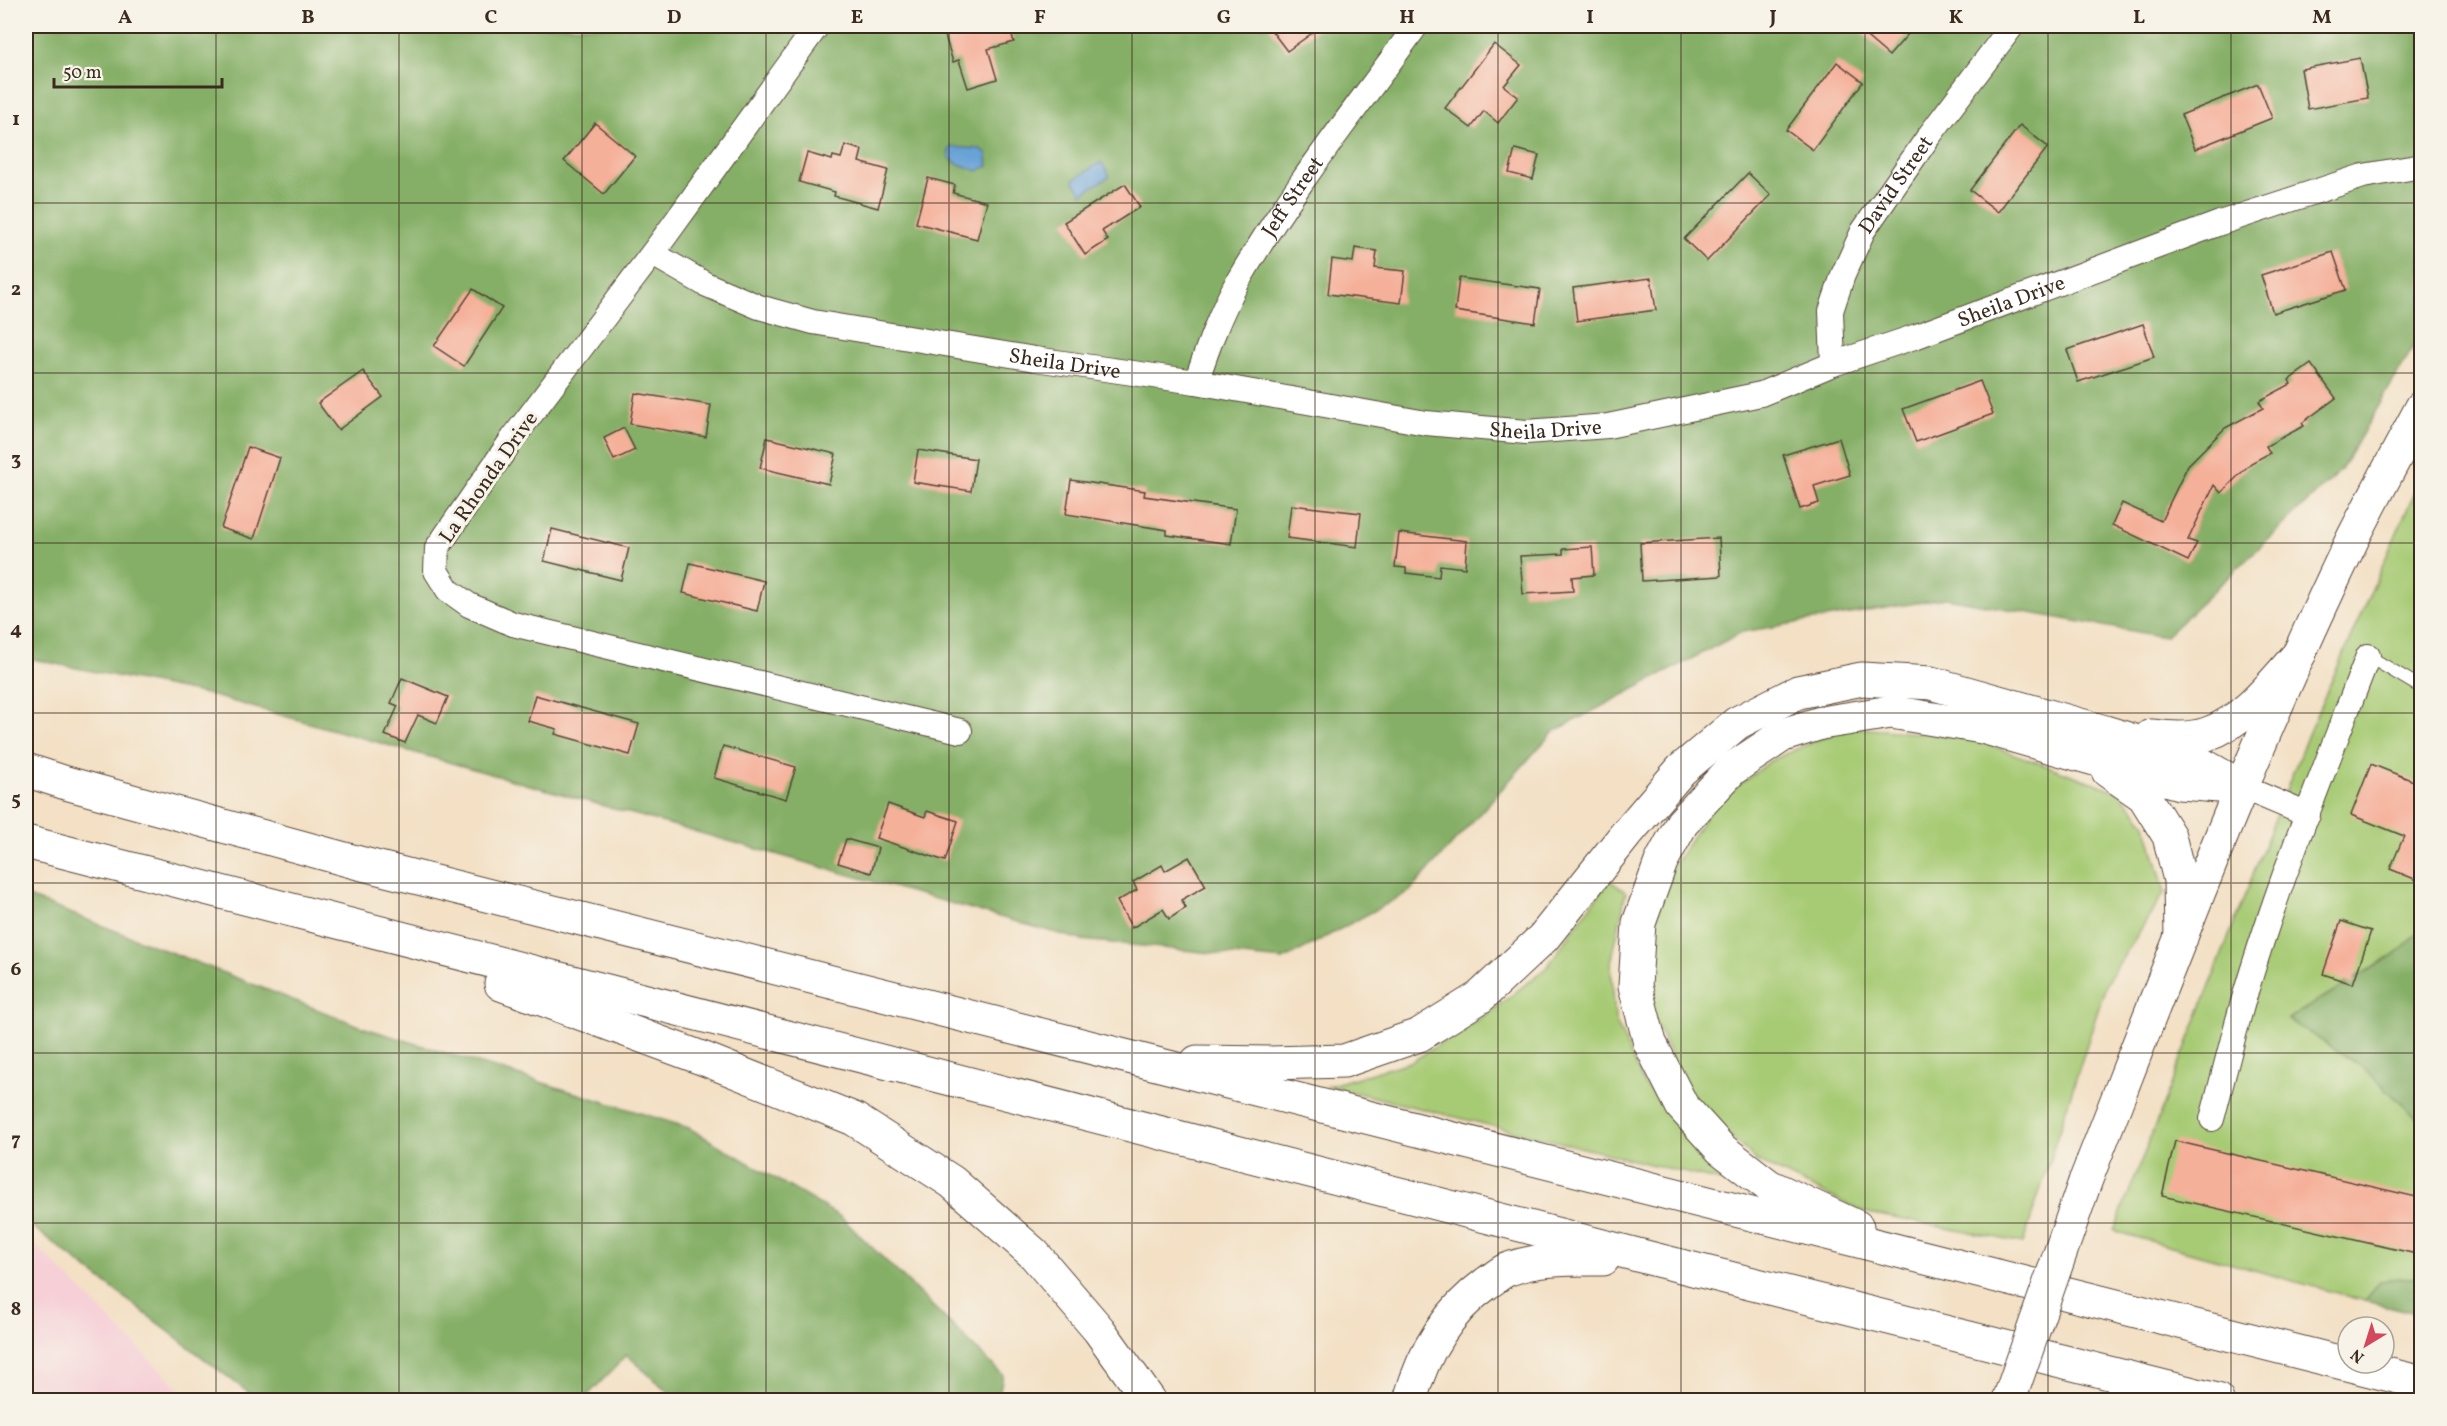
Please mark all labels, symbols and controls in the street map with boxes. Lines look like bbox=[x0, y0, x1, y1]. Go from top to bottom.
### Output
text: A bbox=[118, 4, 132, 32]
text: B bbox=[301, 4, 315, 32]
text: C bbox=[485, 4, 498, 32]
text: D bbox=[667, 4, 681, 32]
text: E bbox=[851, 4, 863, 32]
text: F bbox=[1034, 4, 1046, 32]
text: G bbox=[1217, 4, 1231, 32]
text: H bbox=[1399, 4, 1415, 32]
text: I bbox=[1586, 4, 1594, 32]
text: J bbox=[1768, 4, 1777, 32]
text: K bbox=[1949, 4, 1964, 32]
text: L bbox=[2133, 4, 2145, 32]
text: M bbox=[2312, 4, 2332, 32]
scale bar bbox=[54, 51, 222, 89]
text: 50 m bbox=[63, 61, 102, 86]
text: 1 bbox=[12, 106, 20, 134]
street label: David Street bbox=[1852, 130, 1941, 240]
street label: Jeff Street bbox=[1255, 151, 1331, 243]
street label: Sheila Drive bbox=[1954, 269, 2070, 336]
text: 2 bbox=[11, 276, 21, 304]
street label: Sheila Drive bbox=[1007, 342, 1123, 387]
street label: La Rhonda Drive bbox=[433, 406, 546, 550]
street label: Sheila Drive bbox=[1488, 413, 1603, 448]
text: 3 bbox=[11, 446, 21, 474]
text: 4 bbox=[10, 616, 22, 644]
text: 5 bbox=[11, 786, 21, 814]
text: 6 bbox=[11, 956, 22, 984]
text: 7 bbox=[11, 1126, 21, 1154]
text: 8 bbox=[11, 1296, 21, 1324]
north arrow bbox=[2336, 1315, 2396, 1375]
text: N bbox=[2346, 1343, 2369, 1367]

